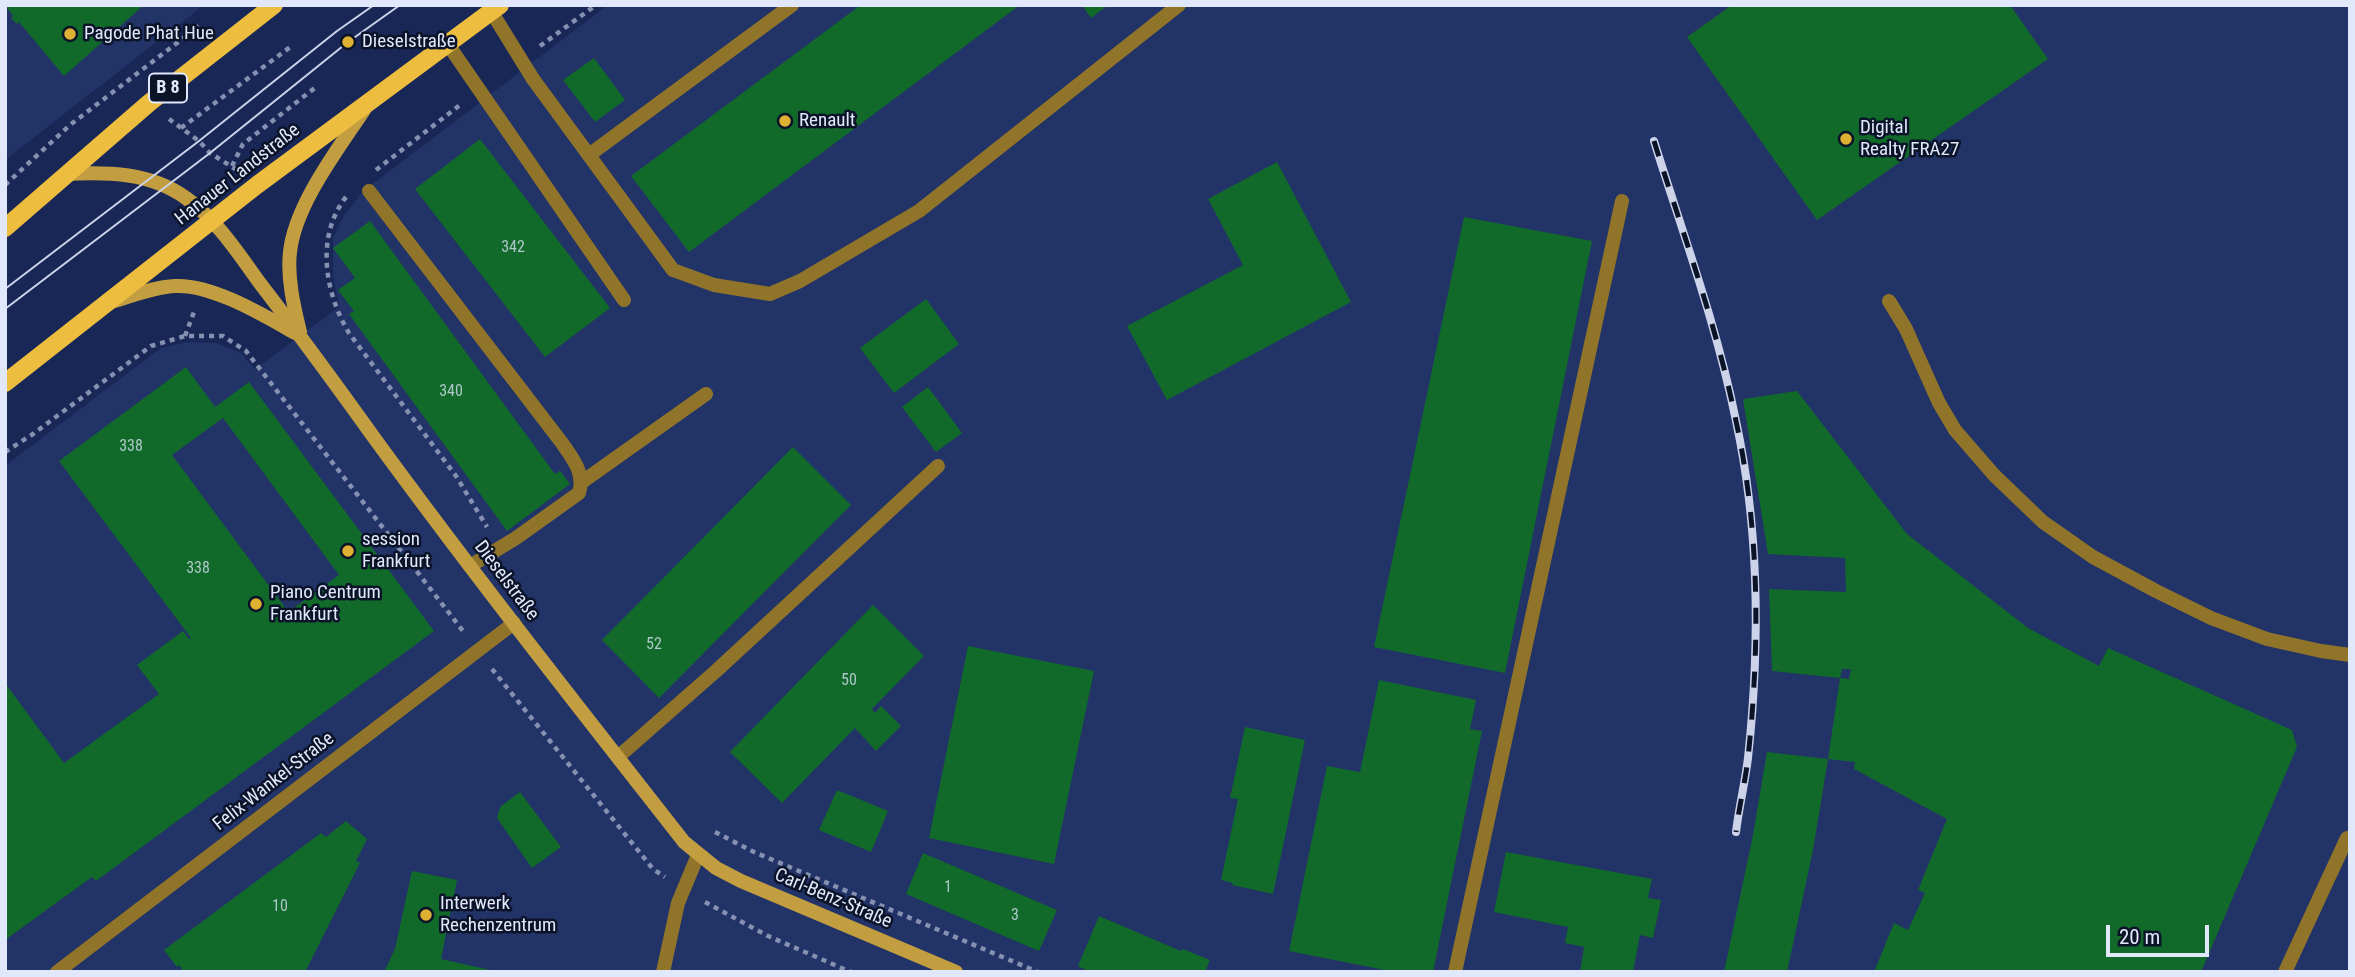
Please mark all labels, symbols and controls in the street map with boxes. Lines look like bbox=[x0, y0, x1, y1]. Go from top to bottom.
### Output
place label: Pagode Phat Hue bbox=[84, 23, 214, 45]
marker: Pagode Phat Hue bbox=[62, 26, 78, 42]
place label: Dieselstraße bbox=[362, 31, 456, 53]
marker: Dieselstraße bbox=[340, 34, 356, 50]
road number: B 8 bbox=[149, 74, 187, 102]
place label: Renault bbox=[799, 110, 855, 132]
marker: Renault bbox=[777, 113, 793, 129]
place label: Digital Realty FRA27 bbox=[1860, 117, 1959, 161]
street label: Hanauer Landstraße bbox=[171, 119, 305, 231]
marker: Digital Realty FRA27 bbox=[1838, 131, 1854, 147]
house number: 342 bbox=[501, 238, 525, 258]
house number: 340 bbox=[439, 382, 463, 402]
house number: 338 bbox=[119, 437, 143, 457]
place label: session Frankfurt bbox=[362, 529, 430, 573]
street label: Dieselstraße bbox=[469, 537, 543, 625]
marker: session Frankfurt bbox=[340, 543, 356, 559]
house number: 338 bbox=[186, 559, 210, 579]
place label: Piano Centrum Frankfurt bbox=[270, 582, 381, 626]
marker: Piano Centrum Frankfurt bbox=[248, 596, 264, 612]
house number: 52 bbox=[646, 635, 662, 655]
house number: 50 bbox=[841, 671, 857, 691]
street label: Felix-Wankel-Straße bbox=[209, 728, 339, 836]
street label: Carl-Benz-Straße bbox=[771, 864, 895, 934]
house number: 1 bbox=[944, 878, 952, 898]
place label: Interwerk Rechenzentrum bbox=[440, 893, 556, 937]
house number: 10 bbox=[272, 897, 288, 917]
house number: 3 bbox=[1011, 906, 1019, 926]
marker: Interwerk Rechenzentrum bbox=[418, 907, 434, 923]
scale bar bbox=[2110, 911, 2213, 955]
text: 20 m bbox=[2119, 925, 2160, 949]

